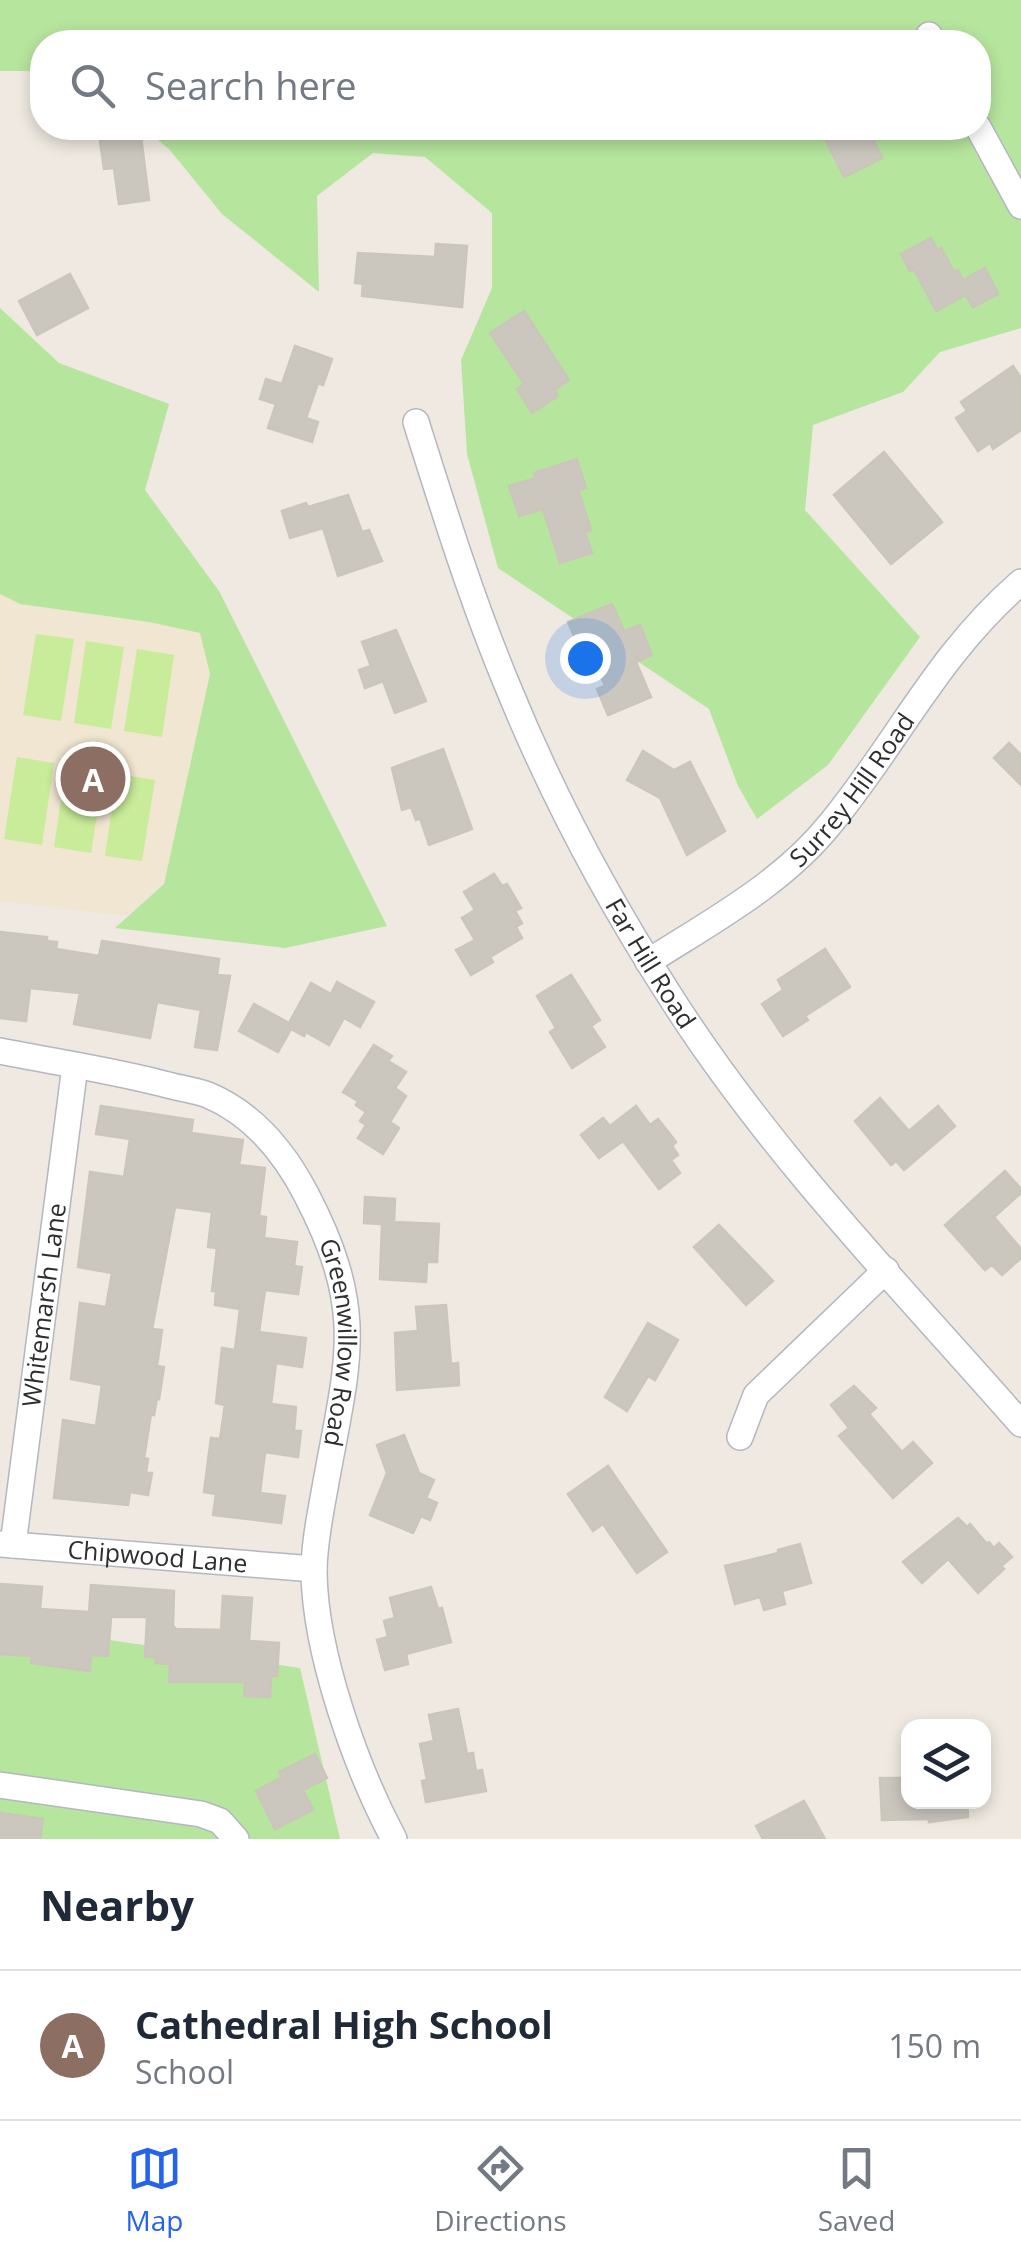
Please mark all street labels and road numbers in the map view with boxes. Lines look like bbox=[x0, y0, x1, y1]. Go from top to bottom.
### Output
street label: Surrey Hill Road bbox=[782, 706, 921, 874]
street label: Far Hill Road bbox=[598, 892, 704, 1035]
street label: Whitemarsh Lane bbox=[13, 1201, 73, 1409]
street label: Greenwillow Road bbox=[312, 1233, 365, 1449]
street label: Chipwood Lane bbox=[66, 1531, 249, 1580]

